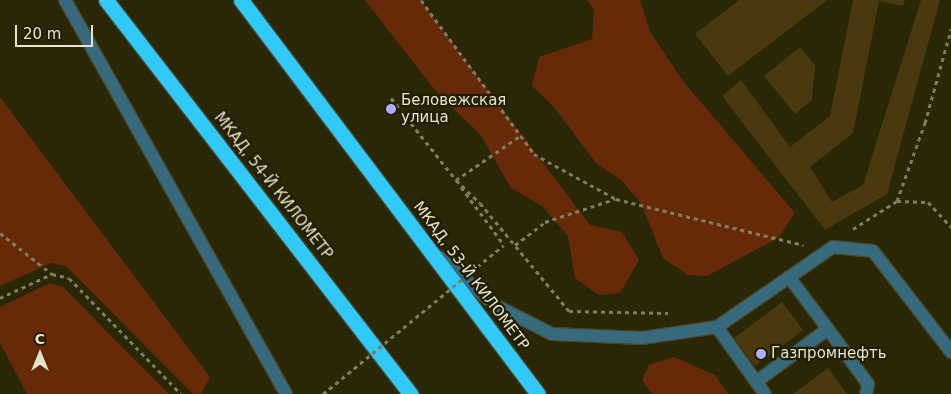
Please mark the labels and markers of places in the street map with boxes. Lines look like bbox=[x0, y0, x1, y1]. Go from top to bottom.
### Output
place label: Беловежская улица bbox=[401, 91, 506, 126]
marker: Беловежская улица bbox=[385, 103, 397, 115]
place label: Газпромнефть bbox=[771, 345, 887, 363]
marker: Газпромнефть bbox=[755, 348, 767, 360]

